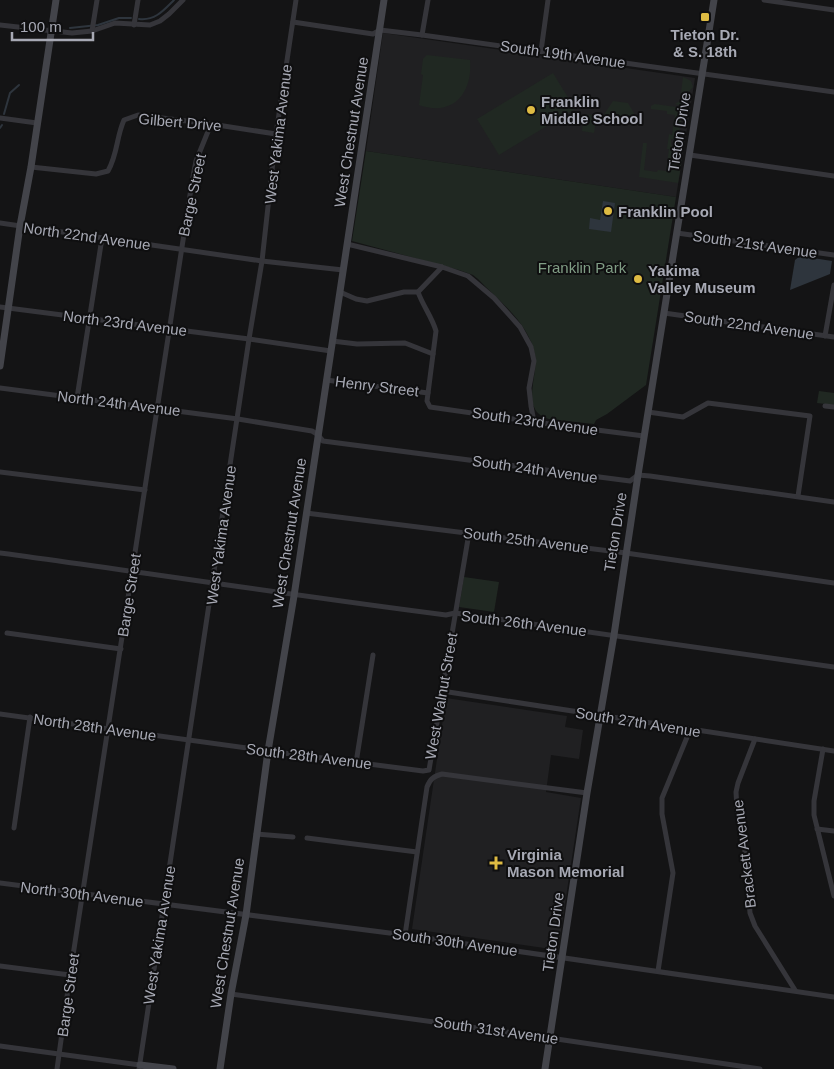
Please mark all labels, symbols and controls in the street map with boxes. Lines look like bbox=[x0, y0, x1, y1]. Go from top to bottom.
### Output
scale bar bbox=[12, 10, 94, 42]
marker: Tieton Dr. & S. 18th bbox=[699, 11, 711, 23]
text: 100 m bbox=[20, 18, 62, 35]
place label: Tieton Dr. & S. 18th bbox=[671, 26, 739, 60]
street label: South 19th Avenue bbox=[499, 37, 627, 71]
street label: West Chestnut Avenue bbox=[331, 56, 371, 208]
street label: West Yakima Avenue bbox=[261, 63, 295, 205]
street label: Tieton Drive bbox=[664, 91, 694, 173]
place label: Franklin Middle School bbox=[541, 93, 643, 127]
marker: Franklin Middle School bbox=[525, 104, 537, 116]
street label: Gilbert Drive bbox=[138, 110, 222, 134]
street label: Barge Street bbox=[175, 151, 209, 238]
place label: Franklin Pool bbox=[618, 203, 713, 220]
marker: Franklin Pool bbox=[602, 205, 614, 217]
street label: North 22nd Avenue bbox=[22, 219, 152, 253]
street label: South 21st Avenue bbox=[692, 227, 818, 261]
park label: Franklin Park bbox=[538, 259, 627, 276]
place label: Yakima Valley Museum bbox=[648, 262, 756, 296]
marker: Yakima Valley Museum bbox=[632, 273, 644, 285]
street label: North 23rd Avenue bbox=[62, 307, 188, 339]
street label: South 22nd Avenue bbox=[683, 307, 815, 343]
street label: Henry Street bbox=[334, 372, 421, 400]
street label: North 24th Avenue bbox=[56, 387, 182, 419]
street label: South 23rd Avenue bbox=[471, 404, 599, 438]
street label: South 24th Avenue bbox=[471, 452, 599, 486]
street label: West Chestnut Avenue bbox=[269, 457, 309, 609]
street label: West Yakima Avenue bbox=[203, 464, 239, 606]
street label: Tieton Drive bbox=[600, 491, 630, 573]
street label: South 25th Avenue bbox=[462, 524, 590, 556]
street label: Barge Street bbox=[114, 551, 144, 638]
street label: South 26th Avenue bbox=[460, 607, 588, 639]
street label: West Walnut Street bbox=[421, 630, 461, 761]
street label: South 27th Avenue bbox=[574, 704, 702, 740]
street label: North 28th Avenue bbox=[32, 710, 158, 744]
street label: South 28th Avenue bbox=[245, 740, 373, 772]
street label: Brackett Avenue bbox=[729, 799, 759, 909]
place label: Virginia Mason Memorial bbox=[507, 846, 625, 880]
marker: Virginia Mason Memorial bbox=[489, 856, 503, 870]
street label: West Chestnut Avenue bbox=[207, 857, 247, 1009]
street label: West Yakima Avenue bbox=[140, 864, 178, 1006]
street label: North 30th Avenue bbox=[19, 878, 145, 910]
street label: Tieton Drive bbox=[539, 891, 567, 973]
street label: South 30th Avenue bbox=[391, 925, 519, 959]
street label: Barge Street bbox=[54, 951, 82, 1038]
street label: South 31st Avenue bbox=[433, 1013, 559, 1047]

